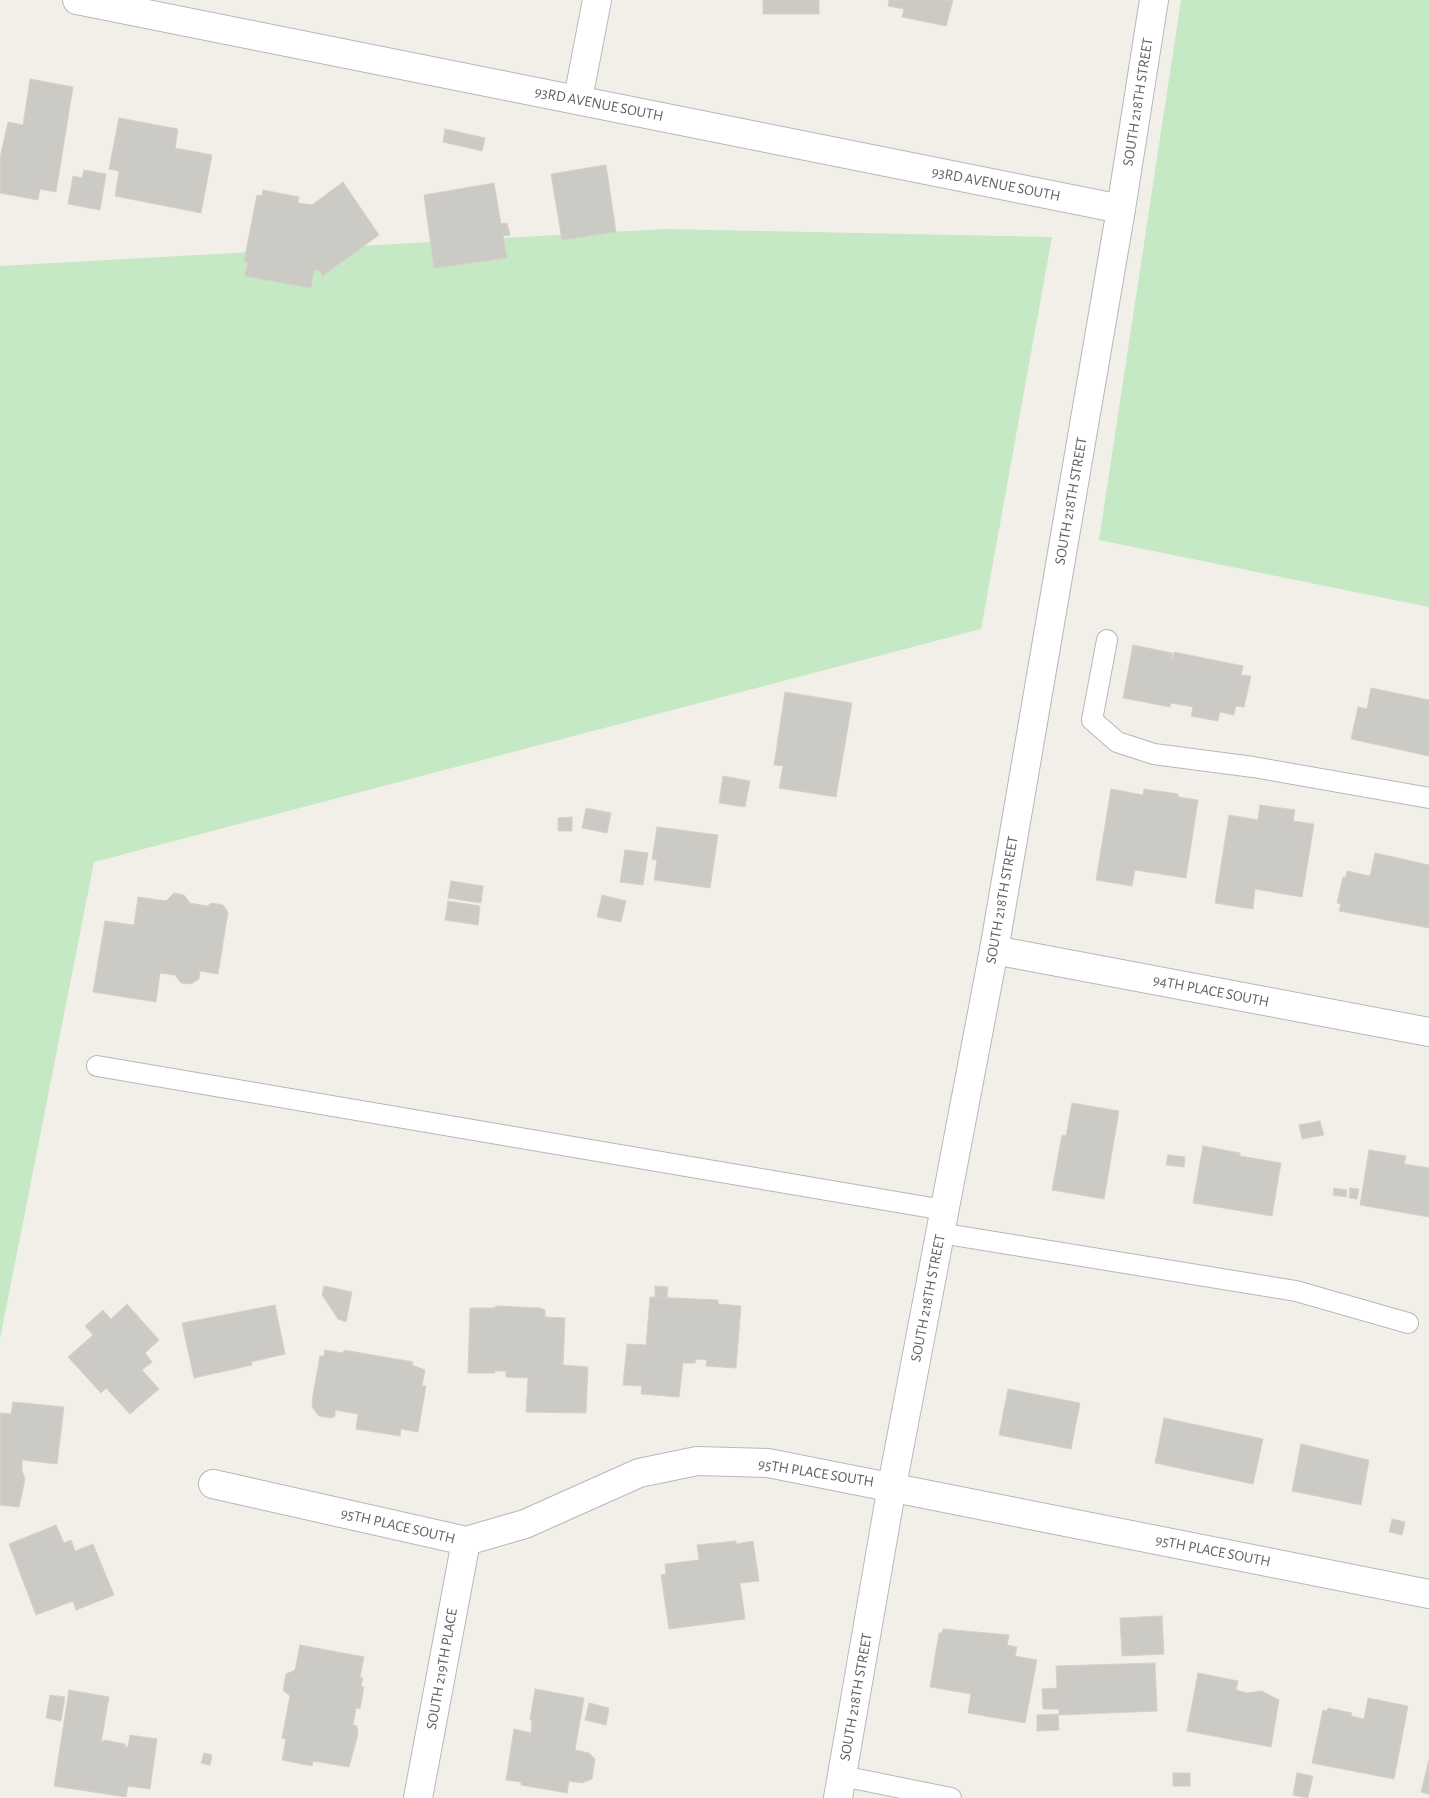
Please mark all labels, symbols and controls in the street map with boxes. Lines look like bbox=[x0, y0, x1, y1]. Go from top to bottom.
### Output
street label: SOUTH 218TH STREET bbox=[1119, 37, 1157, 167]
street label: 93RD AVENUE SOUTH bbox=[533, 83, 665, 125]
street label: 93RD AVENUE SOUTH bbox=[930, 163, 1062, 205]
street label: SOUTH 218TH STREET bbox=[1051, 436, 1091, 566]
street label: SOUTH 218TH STREET bbox=[982, 835, 1022, 965]
street label: 94TH PLACE SOUTH bbox=[1151, 971, 1271, 1011]
street label: SOUTH 218TH STREET bbox=[907, 1233, 949, 1363]
street label: 95TH PLACE SOUTH bbox=[757, 1455, 875, 1491]
street label: 95TH PLACE SOUTH bbox=[339, 1504, 457, 1548]
street label: 95TH PLACE SOUTH bbox=[1154, 1531, 1272, 1571]
street label: SOUTH 219TH PLACE bbox=[422, 1607, 462, 1731]
street label: SOUTH 218TH STREET bbox=[836, 1632, 876, 1762]

